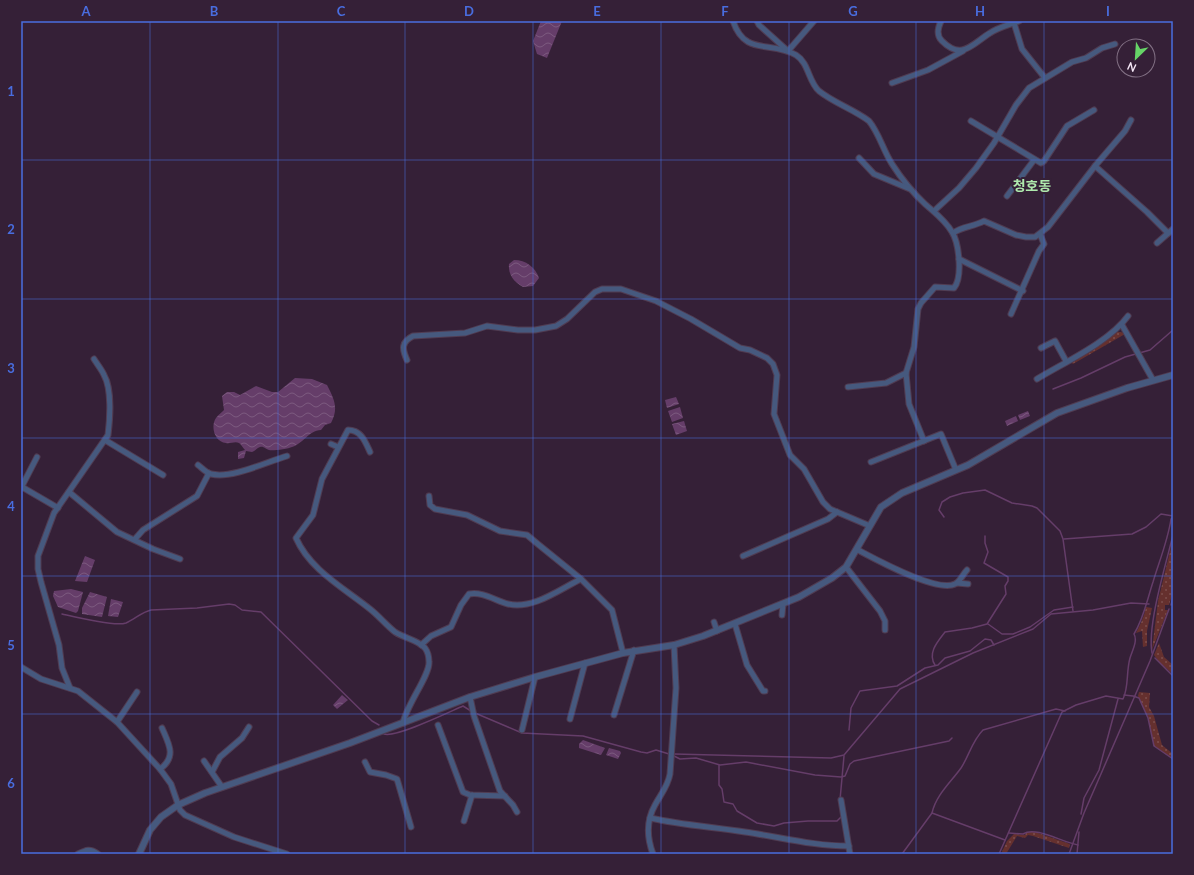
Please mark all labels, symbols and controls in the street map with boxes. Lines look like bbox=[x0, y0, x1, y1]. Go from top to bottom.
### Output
text: A bbox=[80, 3, 91, 19]
text: B bbox=[210, 3, 219, 19]
text: C bbox=[337, 3, 346, 19]
text: D bbox=[464, 3, 474, 19]
text: E bbox=[593, 3, 601, 19]
text: F bbox=[721, 3, 729, 19]
text: G bbox=[848, 3, 858, 19]
text: H bbox=[975, 3, 985, 19]
text: I bbox=[1106, 3, 1110, 19]
north arrow bbox=[1116, 38, 1156, 78]
text: N bbox=[1125, 60, 1138, 75]
text: 1 bbox=[7, 83, 15, 99]
district label: 청호동 bbox=[1013, 177, 1051, 194]
text: 2 bbox=[7, 221, 15, 237]
text: 3 bbox=[7, 360, 15, 376]
text: 4 bbox=[7, 498, 15, 514]
text: 5 bbox=[7, 637, 15, 653]
text: 6 bbox=[7, 775, 15, 791]

